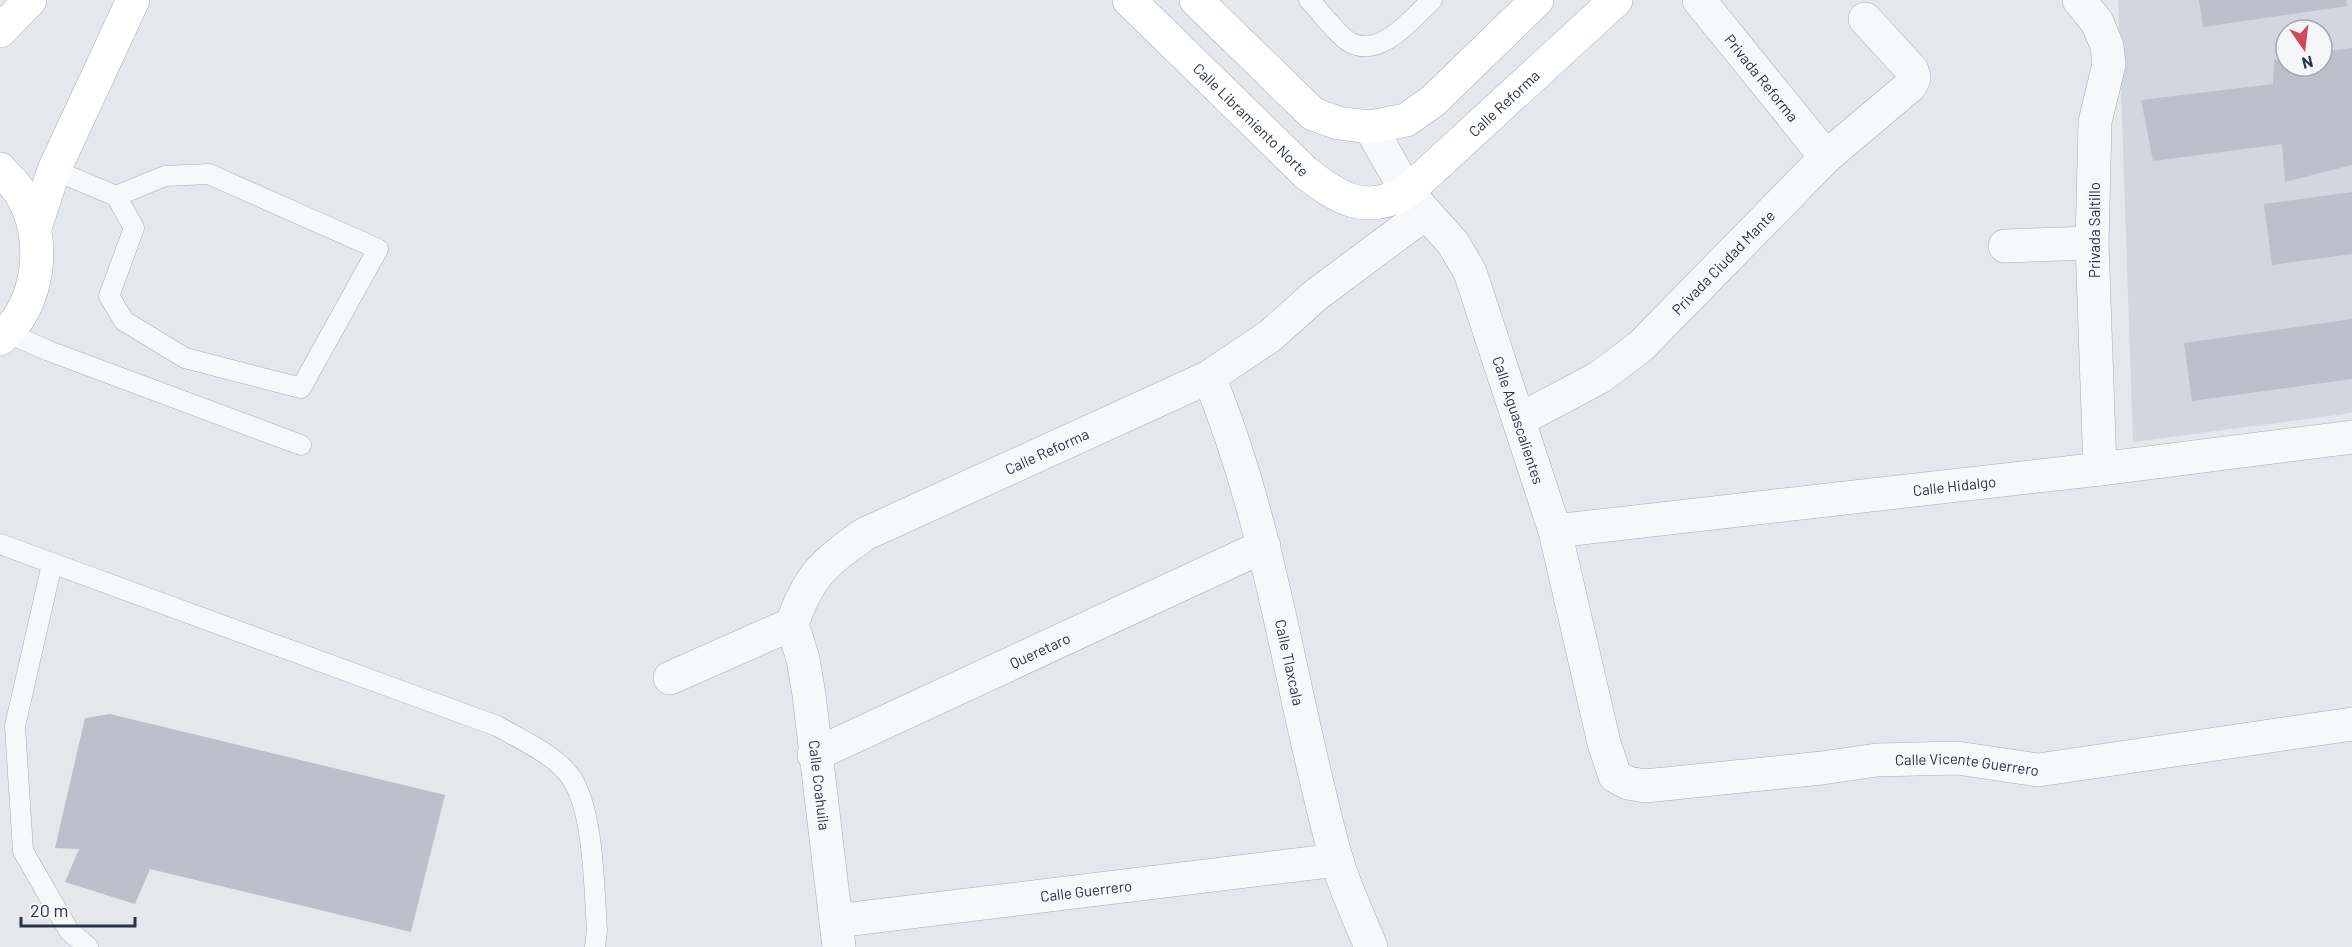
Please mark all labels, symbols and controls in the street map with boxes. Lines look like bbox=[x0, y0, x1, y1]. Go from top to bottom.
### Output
north arrow bbox=[2274, 18, 2334, 78]
street label: Privada Reforma bbox=[1721, 30, 1803, 125]
text: N bbox=[2300, 53, 2315, 74]
street label: Calle Libramiento Norte bbox=[1190, 59, 1313, 180]
street label: Calle Reforma bbox=[1465, 66, 1543, 140]
street label: Privada Saltillo bbox=[2085, 182, 2103, 278]
street label: Privada Ciudad Mante bbox=[1668, 206, 1778, 318]
street label: Calle Aguascalientes bbox=[1489, 354, 1548, 486]
street label: Calle Reforma bbox=[1002, 424, 1091, 478]
street label: Calle Hidalgo bbox=[1912, 472, 1997, 499]
street label: Calle Tlaxcala bbox=[1272, 618, 1308, 707]
street label: Queretaro bbox=[1007, 628, 1073, 672]
street label: Calle Coahuila bbox=[805, 739, 834, 831]
street label: Calle Vicente Guerrero bbox=[1895, 749, 2040, 779]
street label: Calle Guerrero bbox=[1039, 876, 1133, 905]
scale bar bbox=[21, 890, 135, 928]
text: 20 m bbox=[30, 899, 68, 921]

